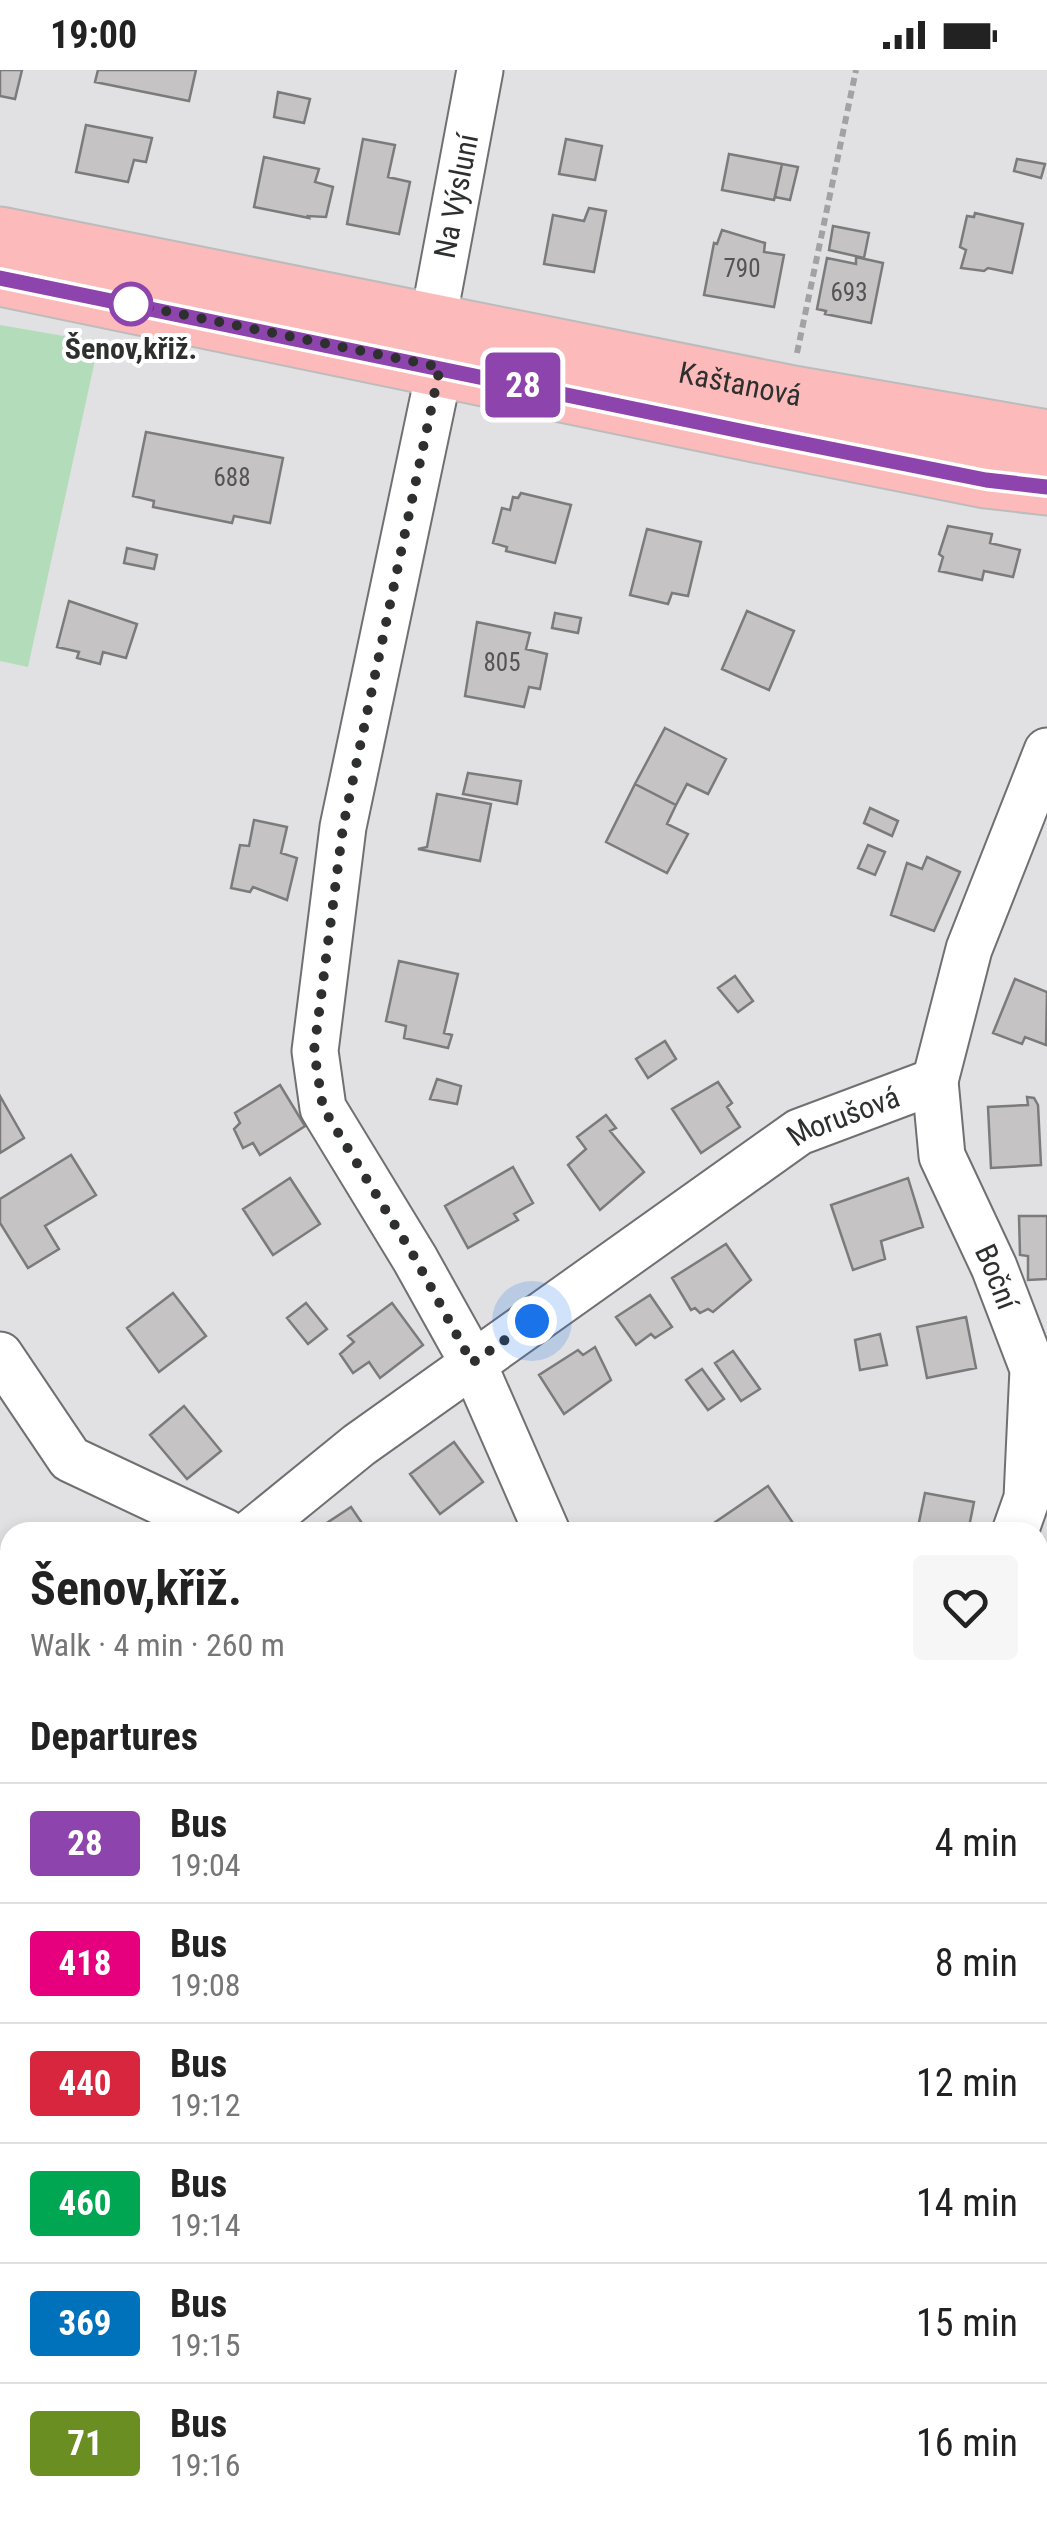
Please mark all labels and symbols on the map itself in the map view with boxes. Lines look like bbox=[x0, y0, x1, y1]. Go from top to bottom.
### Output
street label: Na Výsluní bbox=[427, 129, 486, 261]
house number: 790 bbox=[723, 254, 761, 283]
house number: 693 bbox=[830, 278, 868, 307]
marker: Šenov,křiž. bbox=[110, 283, 152, 325]
place label: Šenov,křiž. bbox=[65, 331, 197, 366]
line badge: 28 bbox=[478, 352, 568, 418]
street label: Kaštanová bbox=[676, 354, 804, 413]
house number: 688 bbox=[213, 463, 251, 492]
house number: 805 bbox=[483, 648, 521, 677]
street label: Morušová bbox=[780, 1079, 904, 1153]
street label: Boční bbox=[968, 1238, 1027, 1316]
your location bbox=[507, 1296, 557, 1346]

